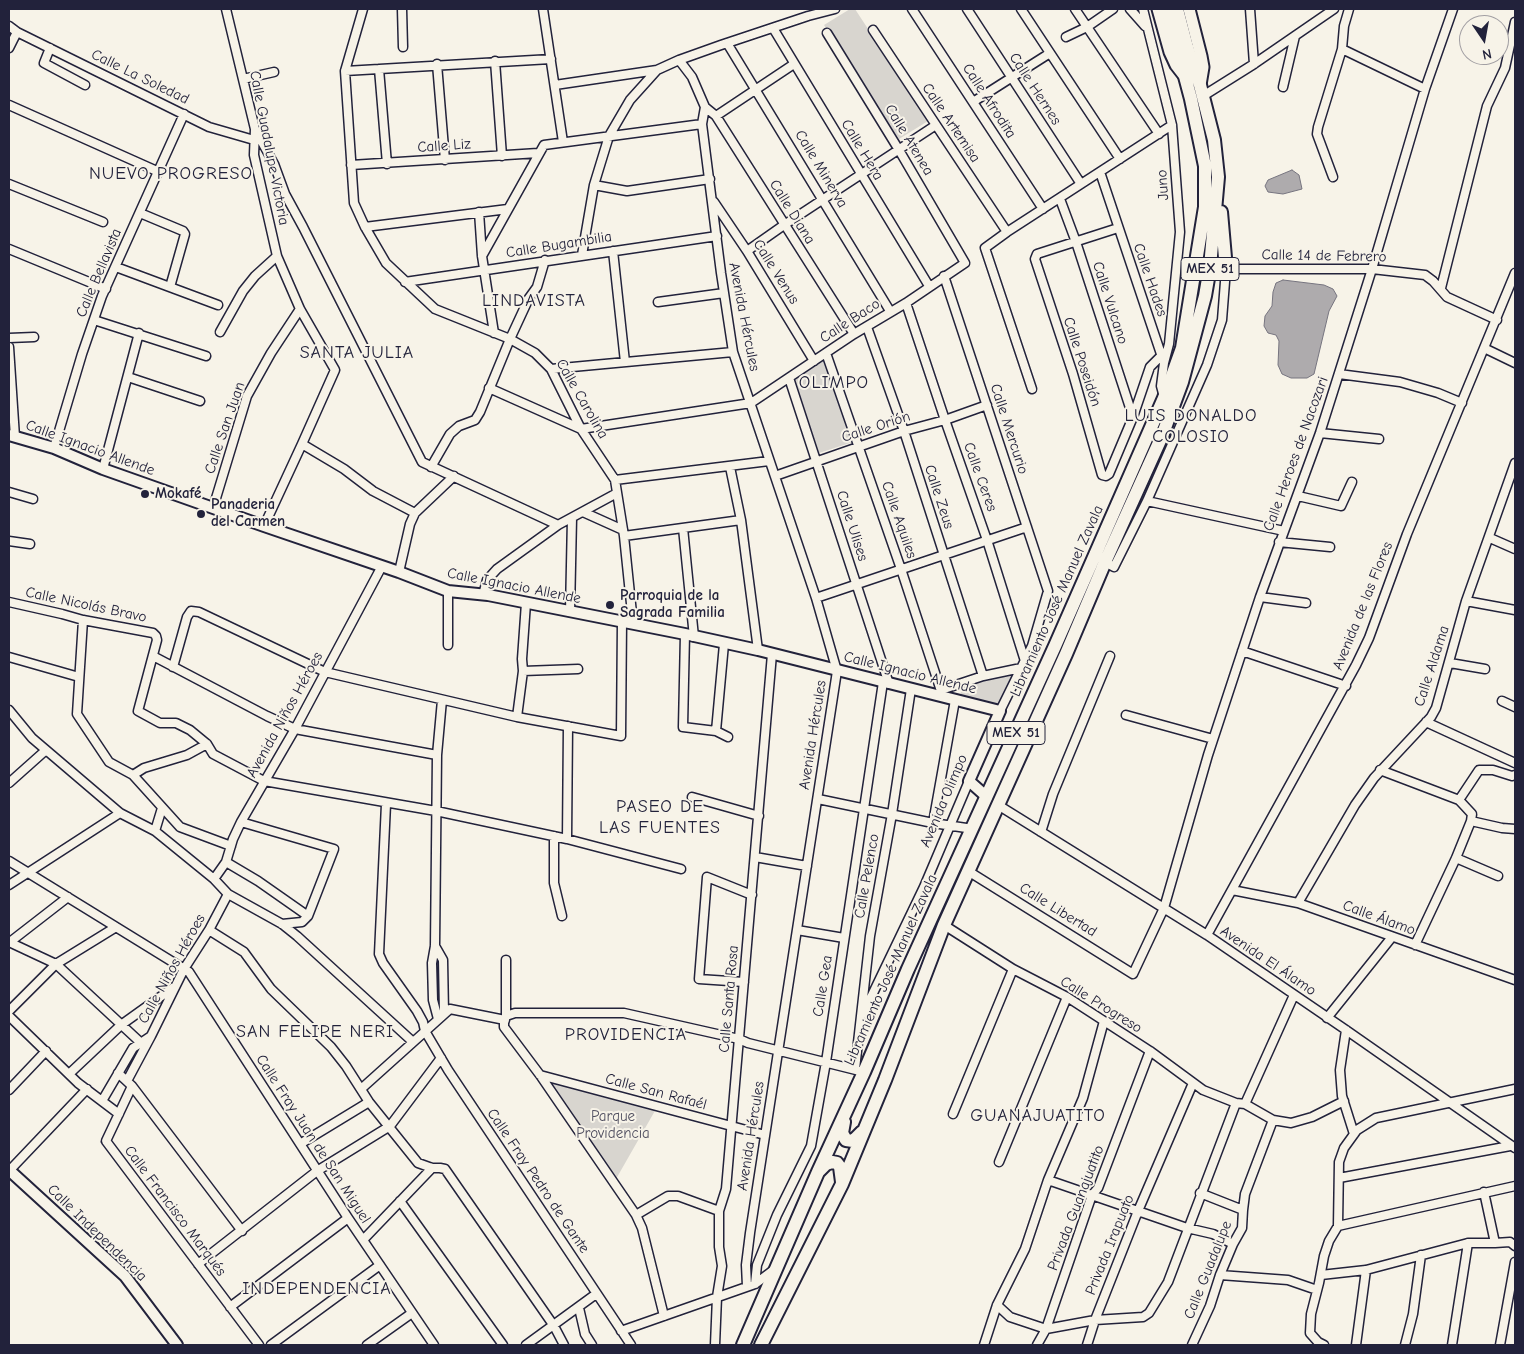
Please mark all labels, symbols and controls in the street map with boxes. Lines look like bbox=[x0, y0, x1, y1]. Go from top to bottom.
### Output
north arrow bbox=[1459, 15, 1509, 65]
text: N bbox=[1481, 45, 1493, 63]
street label: Calle La Soledad bbox=[88, 46, 192, 108]
street label: Calle Hernes bbox=[1005, 50, 1065, 128]
street label: Calle Afrodita bbox=[958, 60, 1020, 142]
street label: Calle Guadalupe Victoria bbox=[245, 69, 293, 227]
street label: Calle Artemisa bbox=[918, 80, 984, 166]
street label: Calle Atenea bbox=[881, 101, 937, 179]
street label: Calle Hera bbox=[837, 116, 887, 184]
street label: Calle Minerva bbox=[791, 127, 851, 211]
street label: Calle Liz bbox=[417, 135, 471, 157]
district label: NUEVO PROGRESO bbox=[87, 163, 255, 185]
street label: Juno bbox=[1153, 169, 1173, 201]
street label: Calle Diana bbox=[765, 176, 819, 248]
street label: Calle Bellavista bbox=[72, 226, 126, 320]
street label: Calle Bugambilia bbox=[505, 228, 613, 262]
street label: Calle Venus bbox=[749, 236, 803, 308]
street label: Calle Hades bbox=[1129, 241, 1171, 319]
street label: Calle 14 de Febrero bbox=[1261, 246, 1387, 266]
road number: MEX 51 bbox=[1181, 258, 1239, 280]
street label: Calle Vulcano bbox=[1088, 259, 1132, 347]
street label: Avenida Hércules bbox=[725, 261, 763, 373]
district label: LINDAVISTA bbox=[481, 290, 587, 312]
street label: Calle Baco bbox=[816, 295, 884, 347]
street label: Calle Poseidón bbox=[1059, 315, 1105, 409]
district label: SANTA JULIA bbox=[298, 342, 416, 364]
street label: Calle Carolina bbox=[552, 356, 612, 442]
district label: OLIMPO bbox=[798, 372, 870, 394]
street label: Calle Heroes de Nacozari bbox=[1260, 374, 1332, 534]
street label: Calle San Juan bbox=[201, 380, 249, 476]
street label: Calle Mercurio bbox=[986, 382, 1032, 476]
district label: LUIS DONALDO COLOSIO bbox=[1123, 405, 1259, 448]
street label: Calle Orión bbox=[839, 407, 913, 447]
street label: Calle Ignacio Allende bbox=[23, 416, 157, 480]
street label: Calle Ceres bbox=[959, 440, 1001, 514]
street label: Calle Zeus bbox=[920, 463, 958, 531]
street label: Calle Aquiles bbox=[877, 479, 921, 561]
place label: Mokafé bbox=[155, 485, 201, 503]
marker: Mokafé bbox=[139, 488, 151, 500]
street label: Calle Ulises bbox=[832, 488, 872, 564]
place label: Panaderia del Carmen bbox=[211, 496, 285, 531]
street label: Libramiento José Manuel Zavala bbox=[1007, 503, 1107, 699]
marker: Panaderia del Carmen bbox=[195, 508, 207, 520]
street label: Avenida de las Flores bbox=[1329, 539, 1397, 673]
street label: Calle Ignacio Allende bbox=[446, 564, 582, 608]
street label: Calle Nicolás Bravo bbox=[24, 583, 148, 627]
place label: Parroquia de la Sagrada Familia bbox=[620, 587, 725, 622]
marker: Parroquia de la Sagrada Familia bbox=[604, 599, 616, 611]
street label: Calle Aldama bbox=[1410, 623, 1454, 709]
street label: Calle Ignacio Allende bbox=[842, 648, 978, 698]
street label: Avenida Niños Héroes bbox=[243, 649, 327, 781]
street label: Avenida Hércules bbox=[795, 679, 831, 791]
road number: MEX 51 bbox=[987, 721, 1045, 744]
street label: Avenida Olimpo bbox=[916, 752, 972, 850]
district label: PASEO DE LAS FUENTES bbox=[598, 796, 722, 839]
street label: Calle Pelenco bbox=[851, 832, 883, 920]
street label: Libramiento José Manuel Zavala bbox=[841, 872, 941, 1068]
street label: Calle Libertad bbox=[1016, 879, 1100, 941]
street label: Calle Álamo bbox=[1340, 897, 1418, 939]
street label: Calle Niños Héroes bbox=[134, 911, 210, 1027]
street label: Avenida El Álamo bbox=[1217, 922, 1319, 1000]
street label: Calle Santa Rosa bbox=[715, 945, 743, 1053]
street label: Calle Gea bbox=[809, 954, 837, 1018]
street label: Calle Progreso bbox=[1057, 973, 1145, 1037]
district label: SAN FELIPE NERI bbox=[234, 1021, 396, 1043]
district label: PROVIDENCIA bbox=[563, 1024, 689, 1046]
street label: Calle Fray Juan de San Miguel bbox=[252, 1051, 374, 1227]
street label: Calle San Rafaél bbox=[603, 1070, 709, 1114]
street label: Avenida Hércules bbox=[733, 1080, 769, 1192]
street label: Calle Fray Pedro de Gante bbox=[483, 1105, 593, 1257]
district label: GUANAJUATITO bbox=[969, 1105, 1107, 1127]
park label: Parque Providencia bbox=[576, 1108, 650, 1143]
street label: Calle Francisco Marqués bbox=[120, 1142, 230, 1280]
street label: Privada Guanajuatito bbox=[1044, 1143, 1108, 1273]
street label: Calle Independencia bbox=[43, 1181, 151, 1285]
street label: Privada Irapuato bbox=[1082, 1192, 1138, 1298]
street label: Calle Guadalupe bbox=[1180, 1218, 1236, 1322]
district label: INDEPENDENCIA bbox=[241, 1278, 393, 1300]

